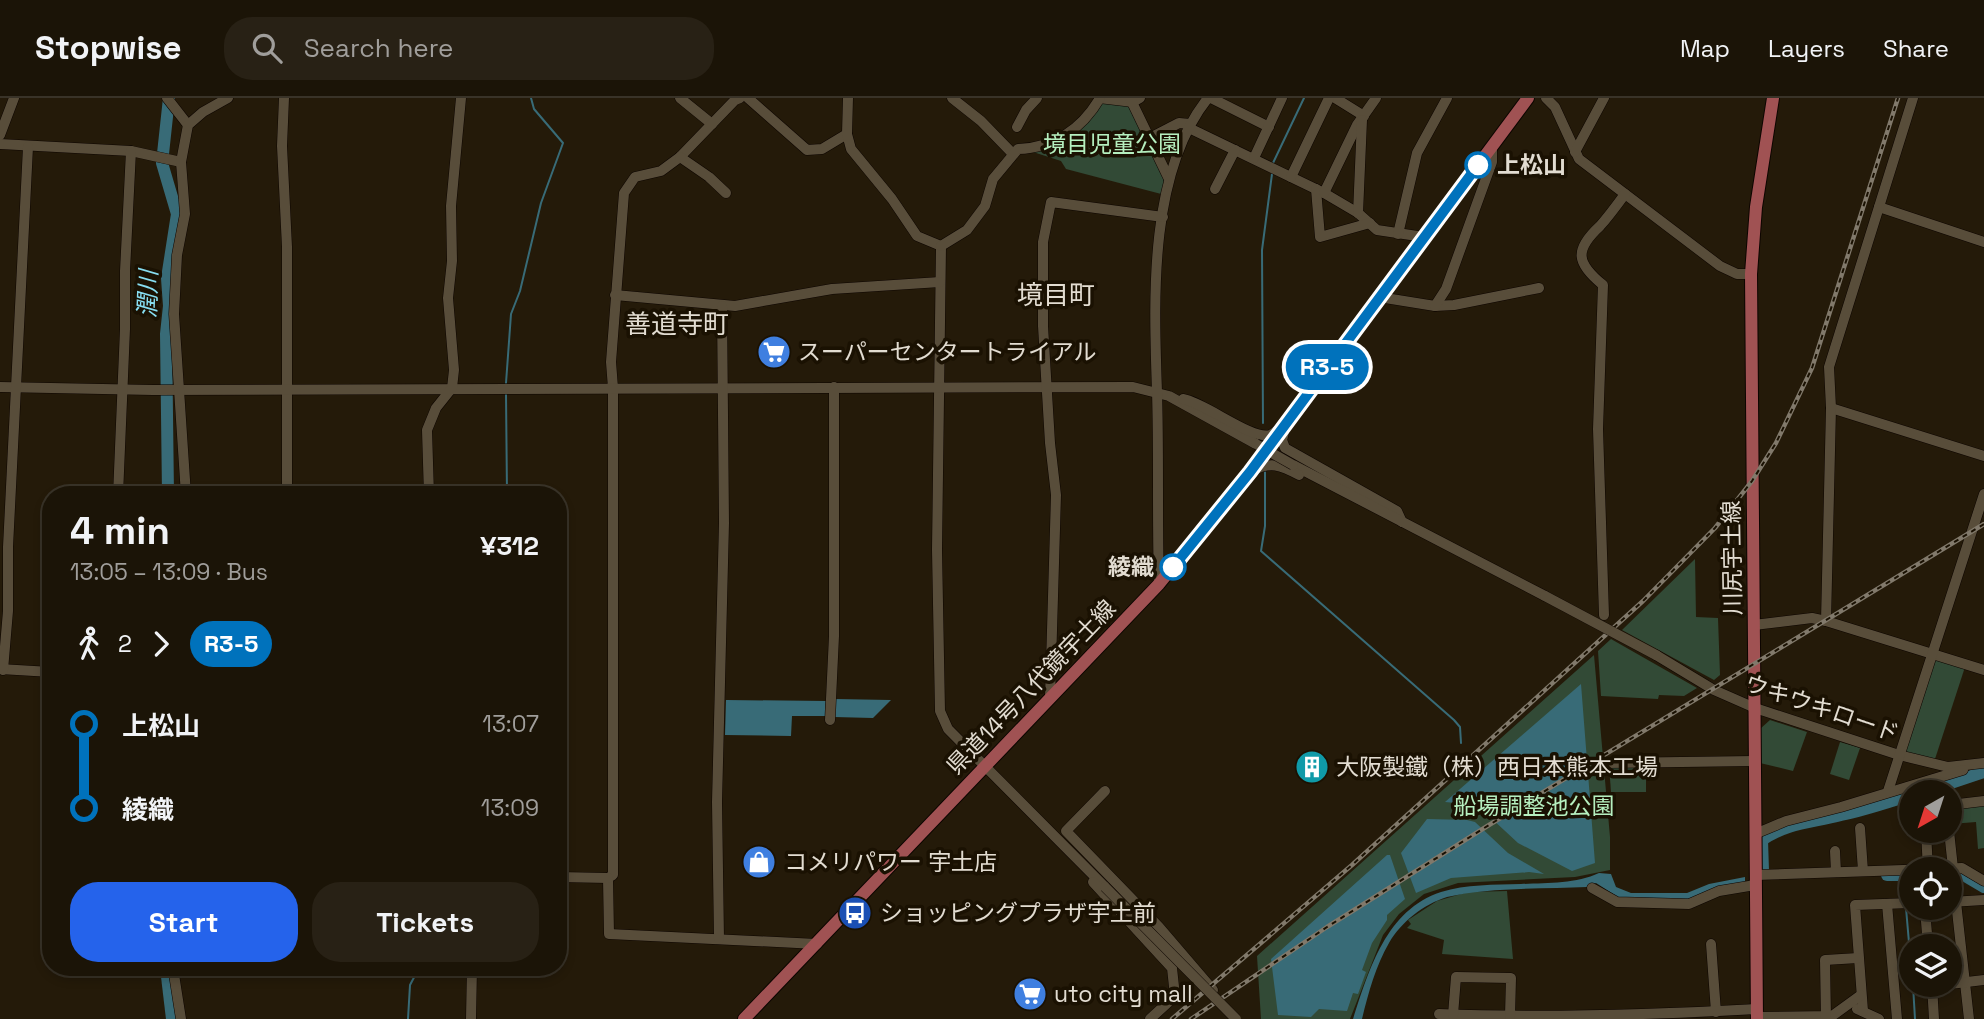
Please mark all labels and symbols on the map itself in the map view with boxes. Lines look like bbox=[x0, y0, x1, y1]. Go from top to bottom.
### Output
park label: 境目児童公園 bbox=[1043, 129, 1181, 159]
place label: 上松山 bbox=[1497, 150, 1566, 180]
marker: 上松山 bbox=[1465, 152, 1491, 178]
water label: 潤川 bbox=[131, 266, 164, 319]
district label: 境目町 bbox=[1017, 278, 1095, 312]
district label: 善道寺町 bbox=[625, 307, 729, 341]
supermarket icon: スーパーセンタートライアル bbox=[755, 333, 793, 371]
place label: スーパーセンタートライアル bbox=[798, 337, 1097, 367]
line badge: R3-5 bbox=[1278, 344, 1376, 390]
street label: 川尻宇土線 bbox=[1716, 500, 1748, 616]
place label: 綾織 bbox=[1108, 552, 1154, 582]
marker: 綾織 bbox=[1160, 554, 1186, 580]
street label: 県道14号八代鏡宇土線 bbox=[940, 593, 1122, 781]
street label: ウキウキロード bbox=[1741, 668, 1903, 748]
building icon: 大阪製鐵（株）西日本熊本工場 bbox=[1293, 748, 1331, 786]
place label: 大阪製鐵（株）西日本熊本工場 bbox=[1336, 752, 1658, 782]
north arrow bbox=[1899, 780, 1962, 844]
park label: 船場調整池公園 bbox=[1454, 791, 1615, 821]
shop icon: コメリパワー 宇土店 bbox=[740, 843, 778, 881]
place label: コメリパワー 宇土店 bbox=[784, 847, 997, 877]
bus stop icon: ショッピングプラザ宇土前 bbox=[836, 894, 874, 932]
place label: ショッピングプラザ宇土前 bbox=[880, 898, 1156, 928]
supermarket icon: uto city mall bbox=[1011, 975, 1049, 1013]
place label: uto city mall bbox=[1054, 979, 1193, 1009]

